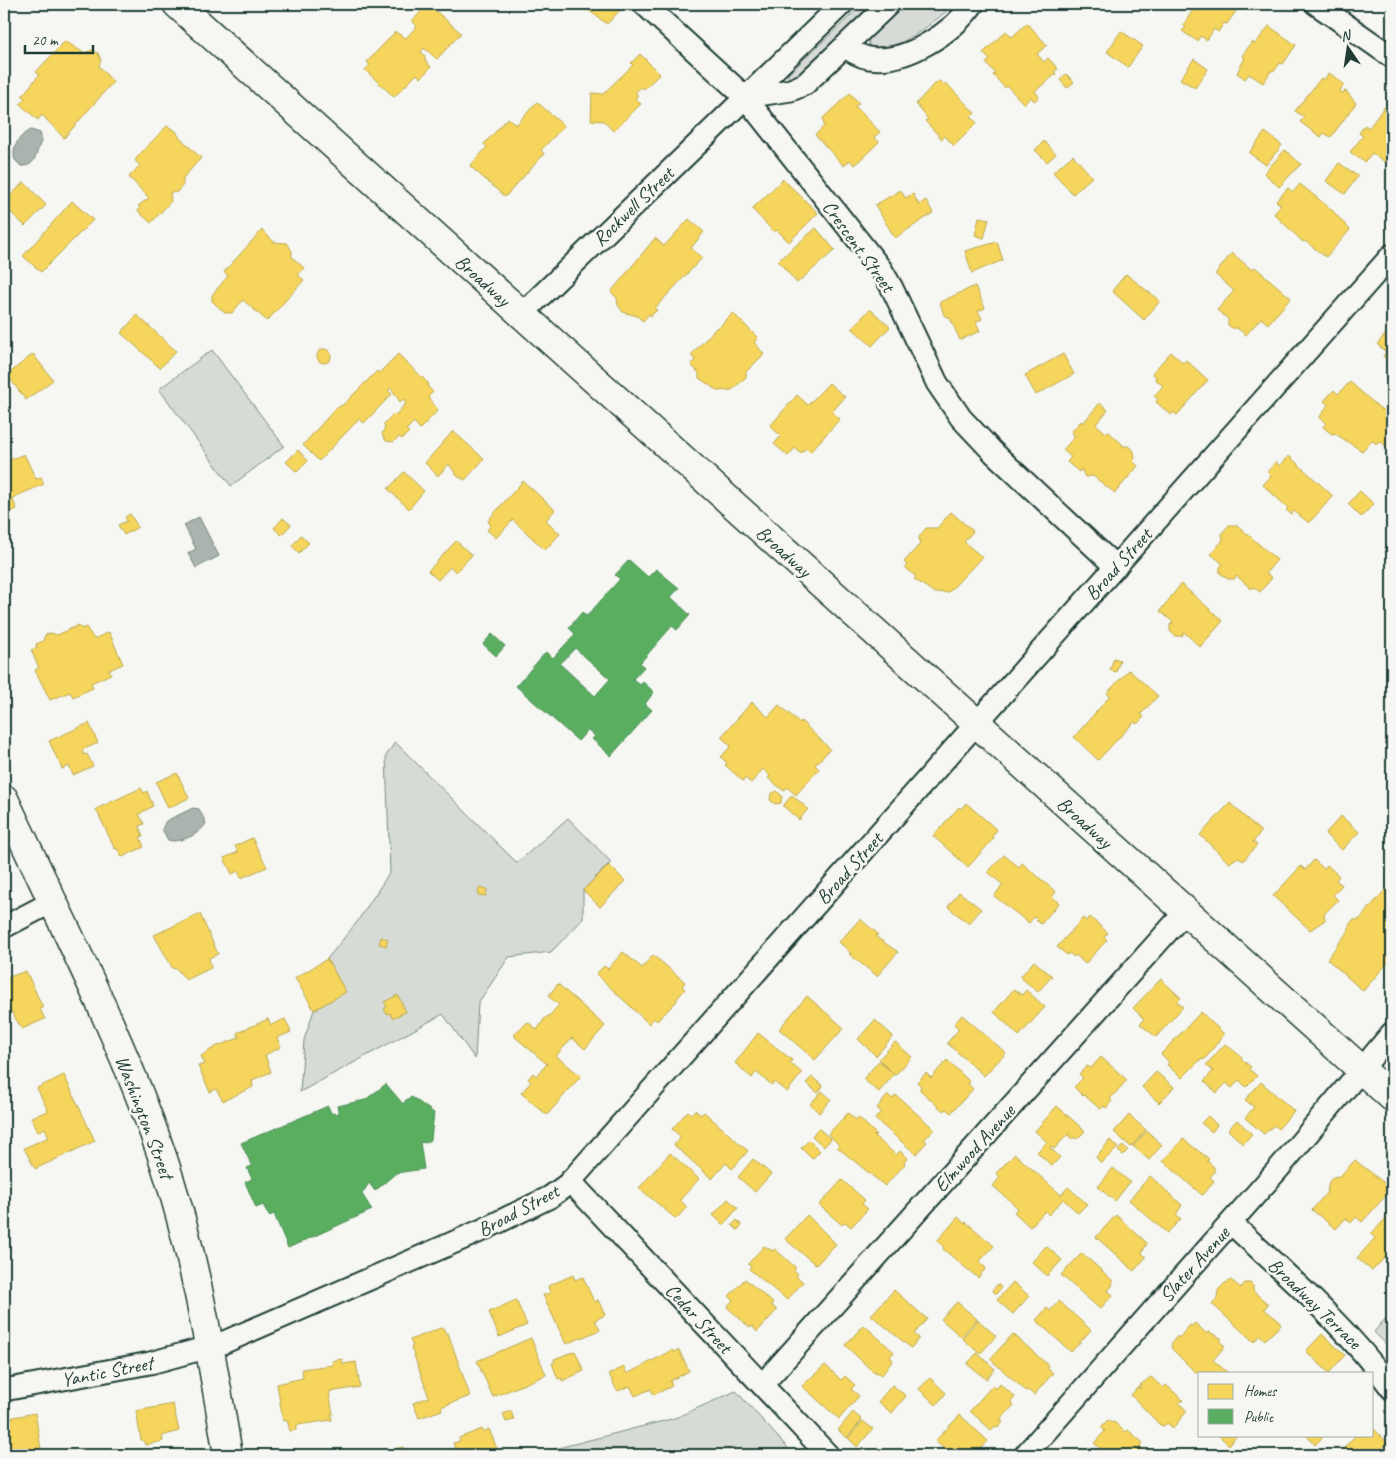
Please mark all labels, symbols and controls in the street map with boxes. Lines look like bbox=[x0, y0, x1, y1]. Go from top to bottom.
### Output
scale bar bbox=[25, 22, 92, 54]
north arrow bbox=[1324, 22, 1374, 72]
text: N bbox=[1339, 26, 1354, 45]
text: 20 m bbox=[32, 31, 59, 50]
street label: Rockwell Street bbox=[587, 160, 681, 251]
street label: Crescent Street bbox=[817, 195, 902, 299]
street label: Broadway bbox=[450, 249, 517, 313]
street label: Broadway bbox=[751, 520, 818, 584]
street label: Broad Street bbox=[1079, 521, 1159, 606]
street label: Broadway bbox=[1052, 791, 1119, 855]
street label: Broad Street bbox=[810, 825, 890, 910]
street label: Washington Street bbox=[110, 1052, 181, 1185]
street label: Elmwood Avenue bbox=[928, 1098, 1021, 1197]
street label: Broad Street bbox=[473, 1178, 565, 1242]
street label: Slater Avenue bbox=[1154, 1220, 1236, 1307]
street label: Broadway Terrace bbox=[1263, 1252, 1368, 1355]
street label: Cedar Street bbox=[660, 1278, 739, 1360]
street label: Yantic Street bbox=[59, 1350, 158, 1393]
legend bbox=[1198, 1372, 1374, 1436]
text: Homes bbox=[1244, 1382, 1278, 1401]
text: Public bbox=[1244, 1408, 1274, 1427]

